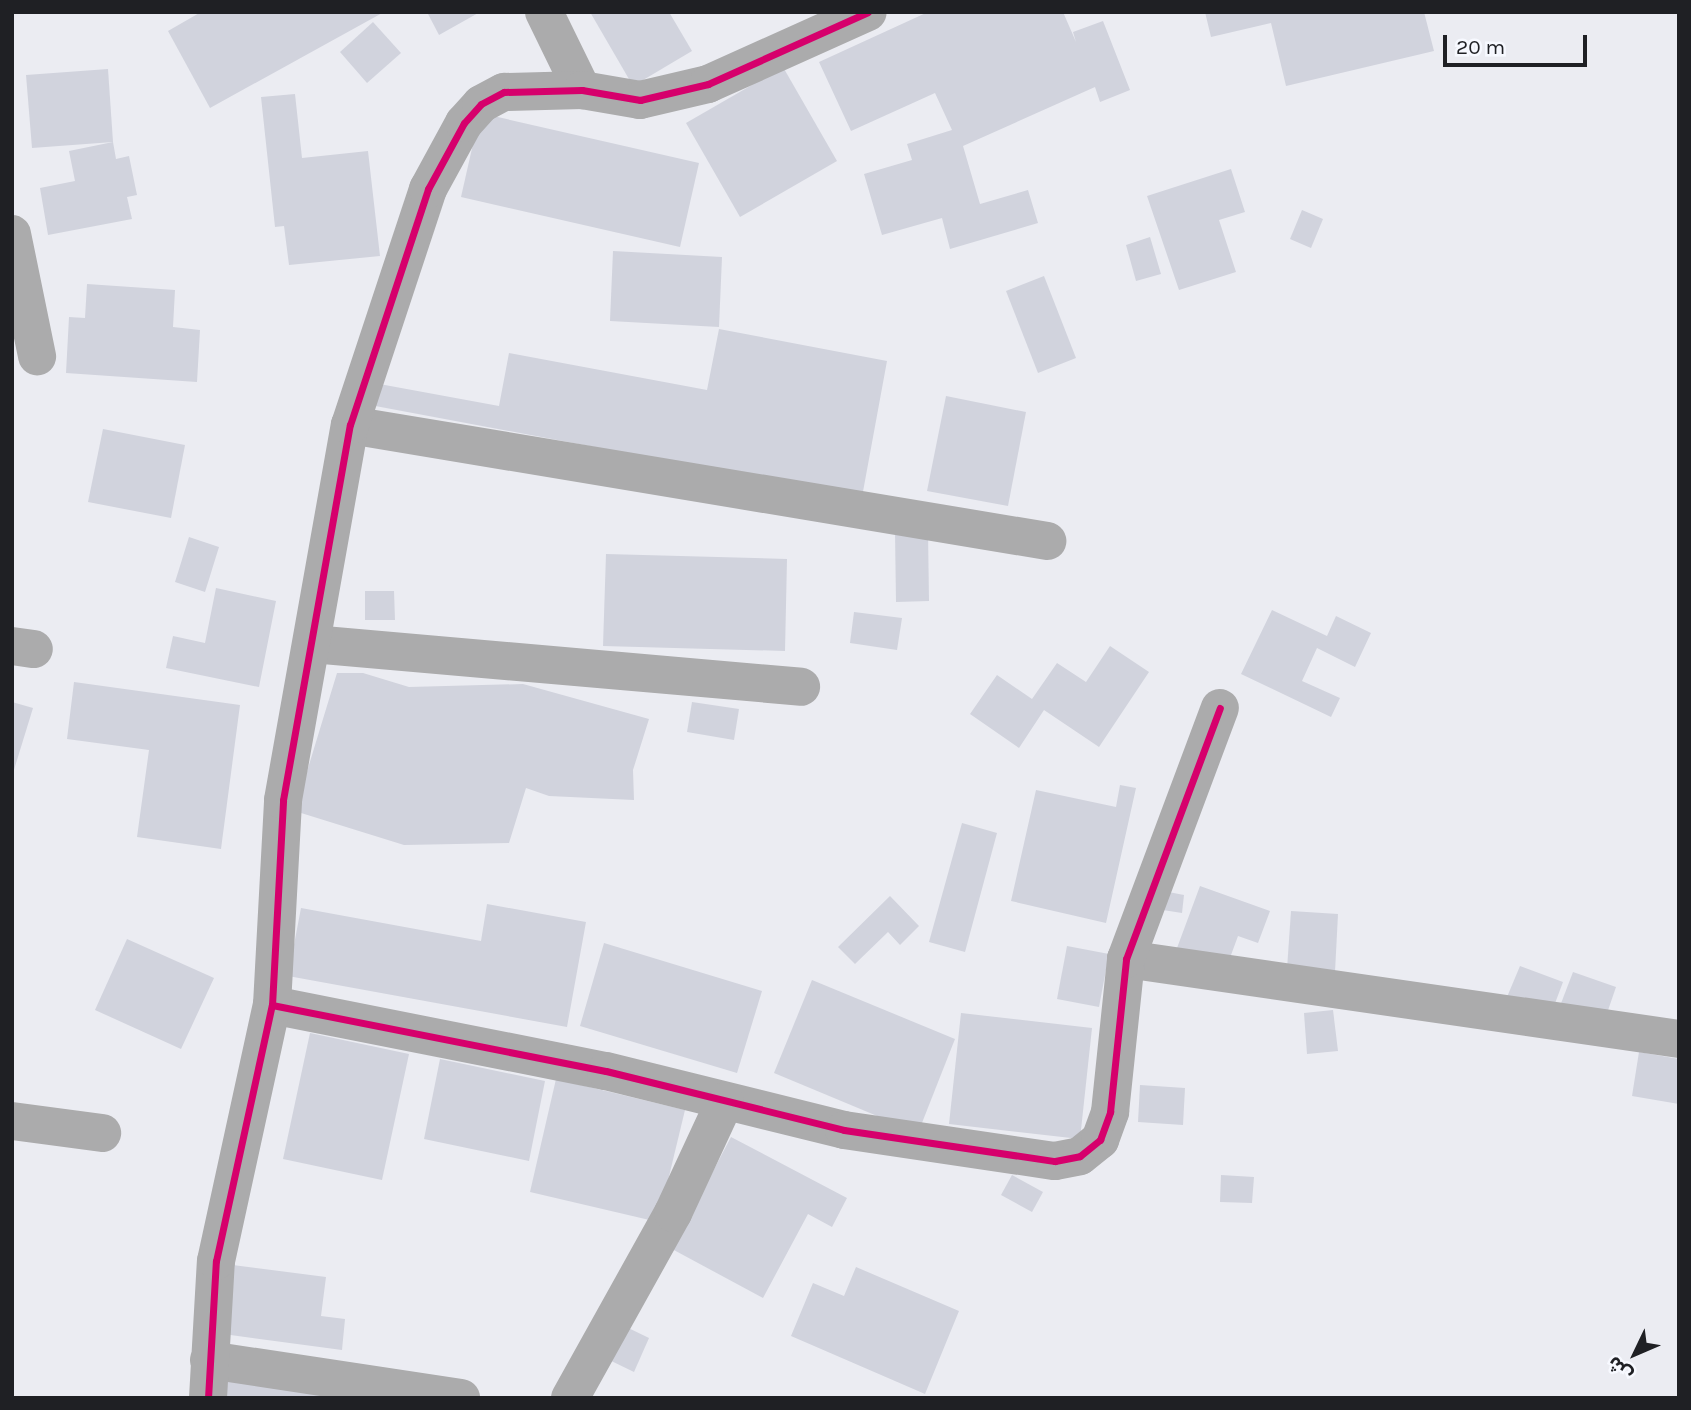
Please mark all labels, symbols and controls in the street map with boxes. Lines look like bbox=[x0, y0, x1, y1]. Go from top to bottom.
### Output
scale bar bbox=[1446, 21, 1590, 65]
text: 20 m bbox=[1456, 35, 1505, 59]
north arrow bbox=[1600, 1319, 1670, 1389]
text: ش bbox=[1603, 1352, 1637, 1386]

